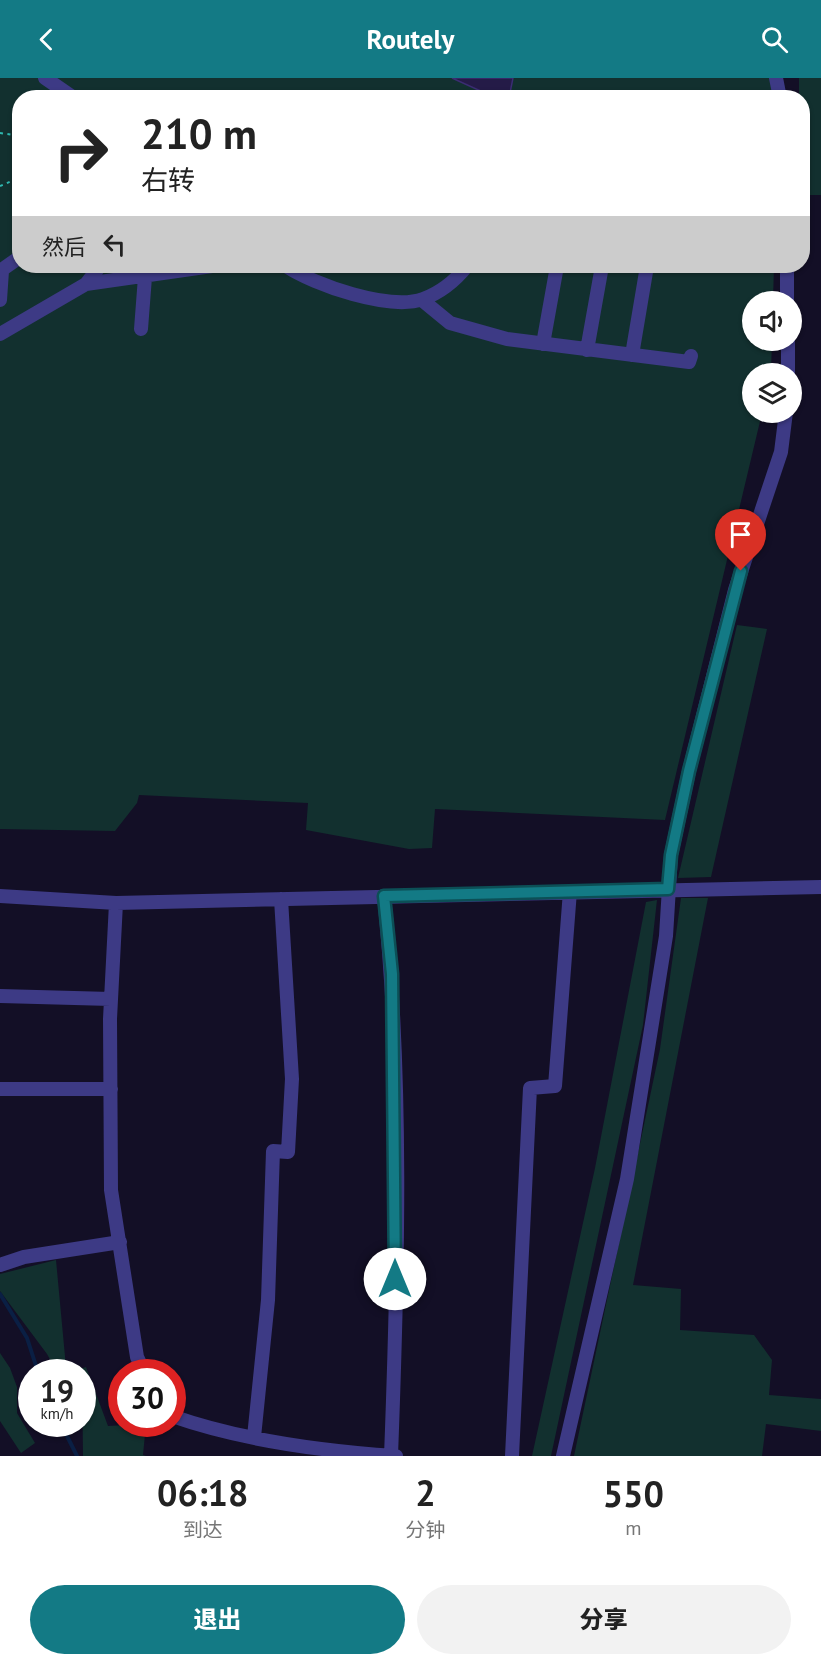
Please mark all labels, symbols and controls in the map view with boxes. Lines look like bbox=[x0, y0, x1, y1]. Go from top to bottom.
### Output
text: Routely bbox=[367, 22, 454, 56]
icon: back bbox=[30, 23, 63, 56]
icon: search bbox=[758, 23, 791, 56]
text: 210 m bbox=[141, 106, 257, 161]
icon: right bbox=[42, 114, 120, 192]
text: 右转 bbox=[141, 163, 195, 197]
icon: left bbox=[98, 228, 131, 261]
text: 然后 bbox=[42, 233, 86, 261]
map controls bbox=[742, 291, 802, 423]
button: sound bbox=[742, 291, 802, 351]
button: layers bbox=[742, 363, 802, 423]
pin bbox=[715, 509, 766, 571]
icon: arrive bbox=[724, 518, 757, 551]
position arrow bbox=[363, 1247, 427, 1311]
speed limit sign: 30 bbox=[108, 1359, 186, 1437]
text: 19 bbox=[40, 1371, 74, 1410]
text: km/h bbox=[41, 1404, 73, 1423]
text: 06:18 bbox=[157, 1469, 248, 1516]
text: 2 bbox=[415, 1469, 436, 1516]
text: 550 bbox=[603, 1470, 664, 1517]
text: m bbox=[625, 1515, 641, 1541]
text: 到达 bbox=[183, 1517, 223, 1543]
text: 分钟 bbox=[406, 1517, 446, 1543]
button: 退出 bbox=[30, 1585, 405, 1654]
button: 分享 bbox=[417, 1585, 791, 1654]

